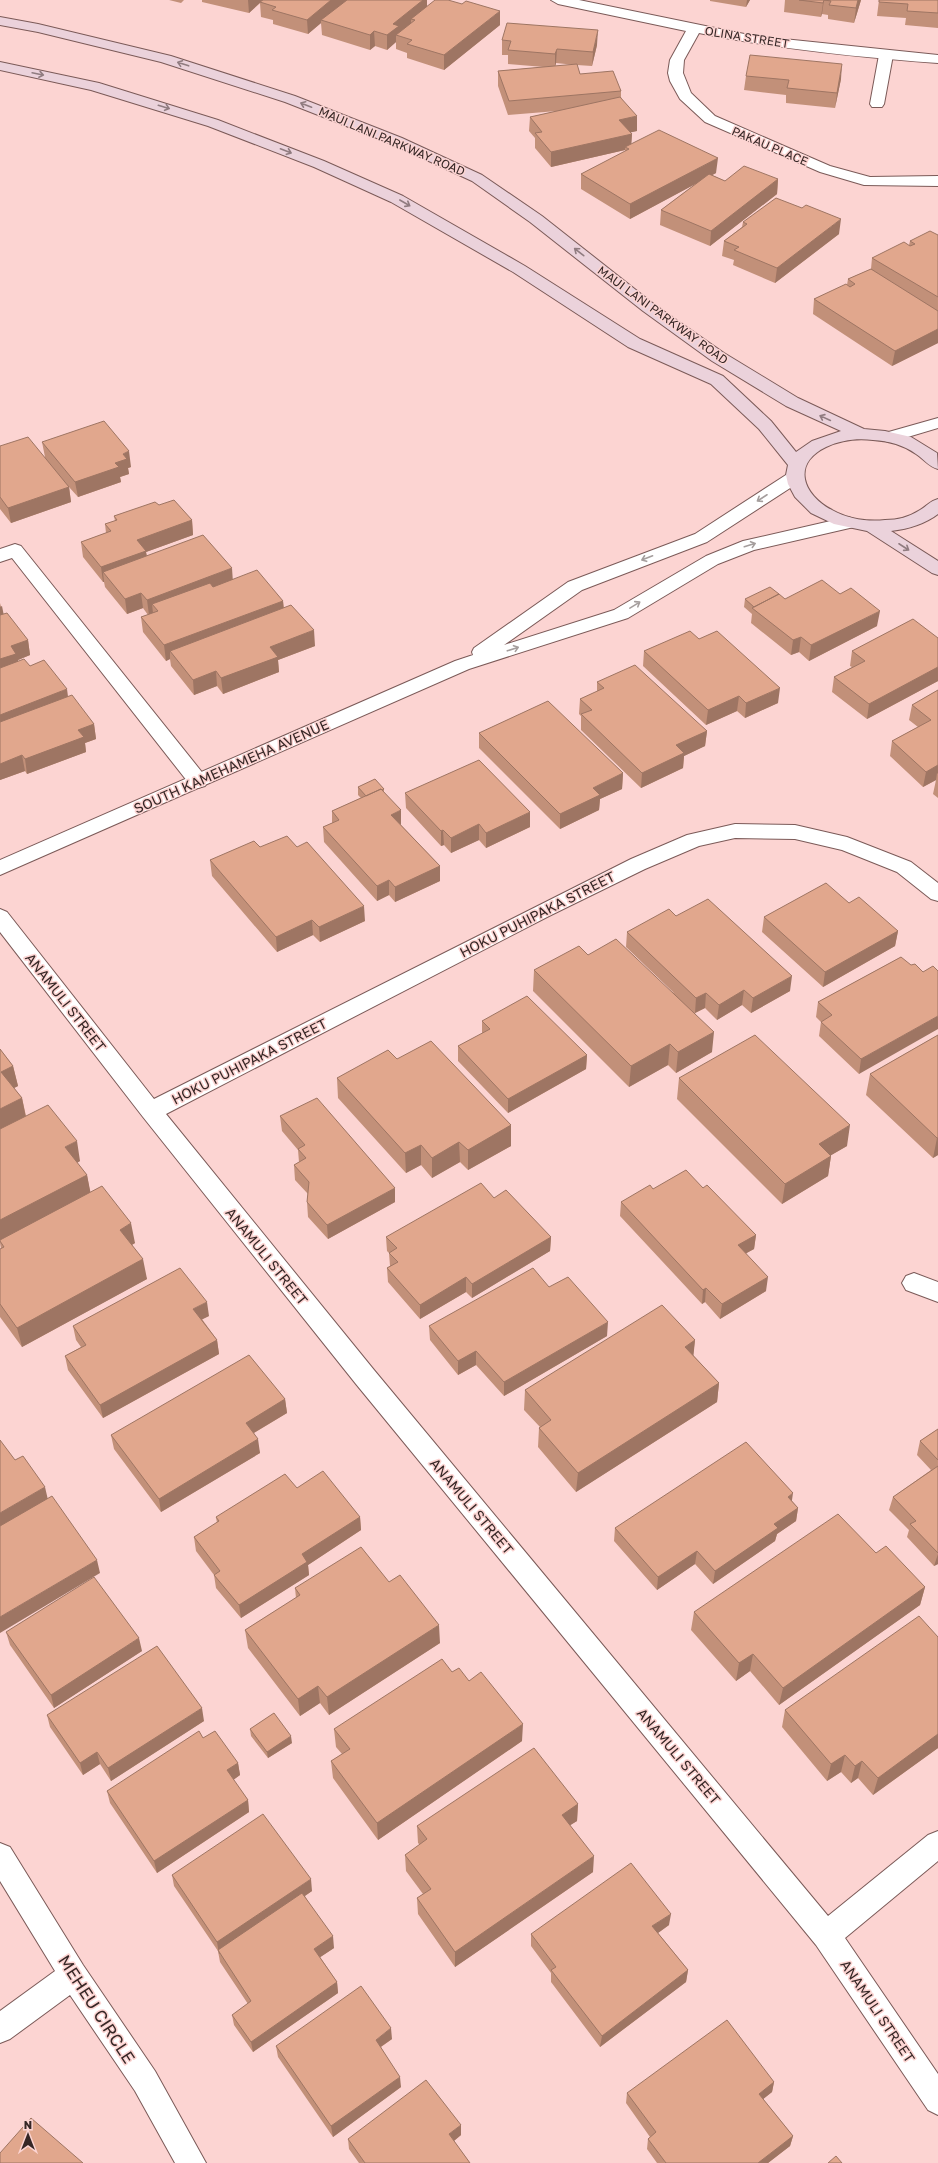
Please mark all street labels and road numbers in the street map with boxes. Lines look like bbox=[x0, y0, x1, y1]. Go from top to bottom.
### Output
street label: OLINA STREET bbox=[704, 23, 791, 51]
street label: MAUI LANI PARKWAY ROAD bbox=[316, 103, 468, 179]
street label: PAKAU PLACE bbox=[730, 123, 810, 169]
street label: MAUI LANI PARKWAY ROAD bbox=[595, 263, 731, 367]
street label: SOUTH KAMEHAMEHA AVENUE bbox=[131, 715, 331, 817]
street label: HOKU PUHIPAKA STREET bbox=[457, 867, 618, 961]
street label: ANAMULI STREET bbox=[22, 949, 110, 1055]
street label: HOKU PUHIPAKA STREET bbox=[169, 1014, 330, 1108]
street label: ANAMULI STREET bbox=[222, 1204, 312, 1308]
street label: ANAMULI STREET bbox=[427, 1454, 517, 1558]
street label: ANAMULI STREET bbox=[634, 1704, 724, 1808]
street label: MEHEU CIRCLE bbox=[54, 1951, 140, 2067]
street label: ANAMULI STREET bbox=[837, 1956, 919, 2066]

